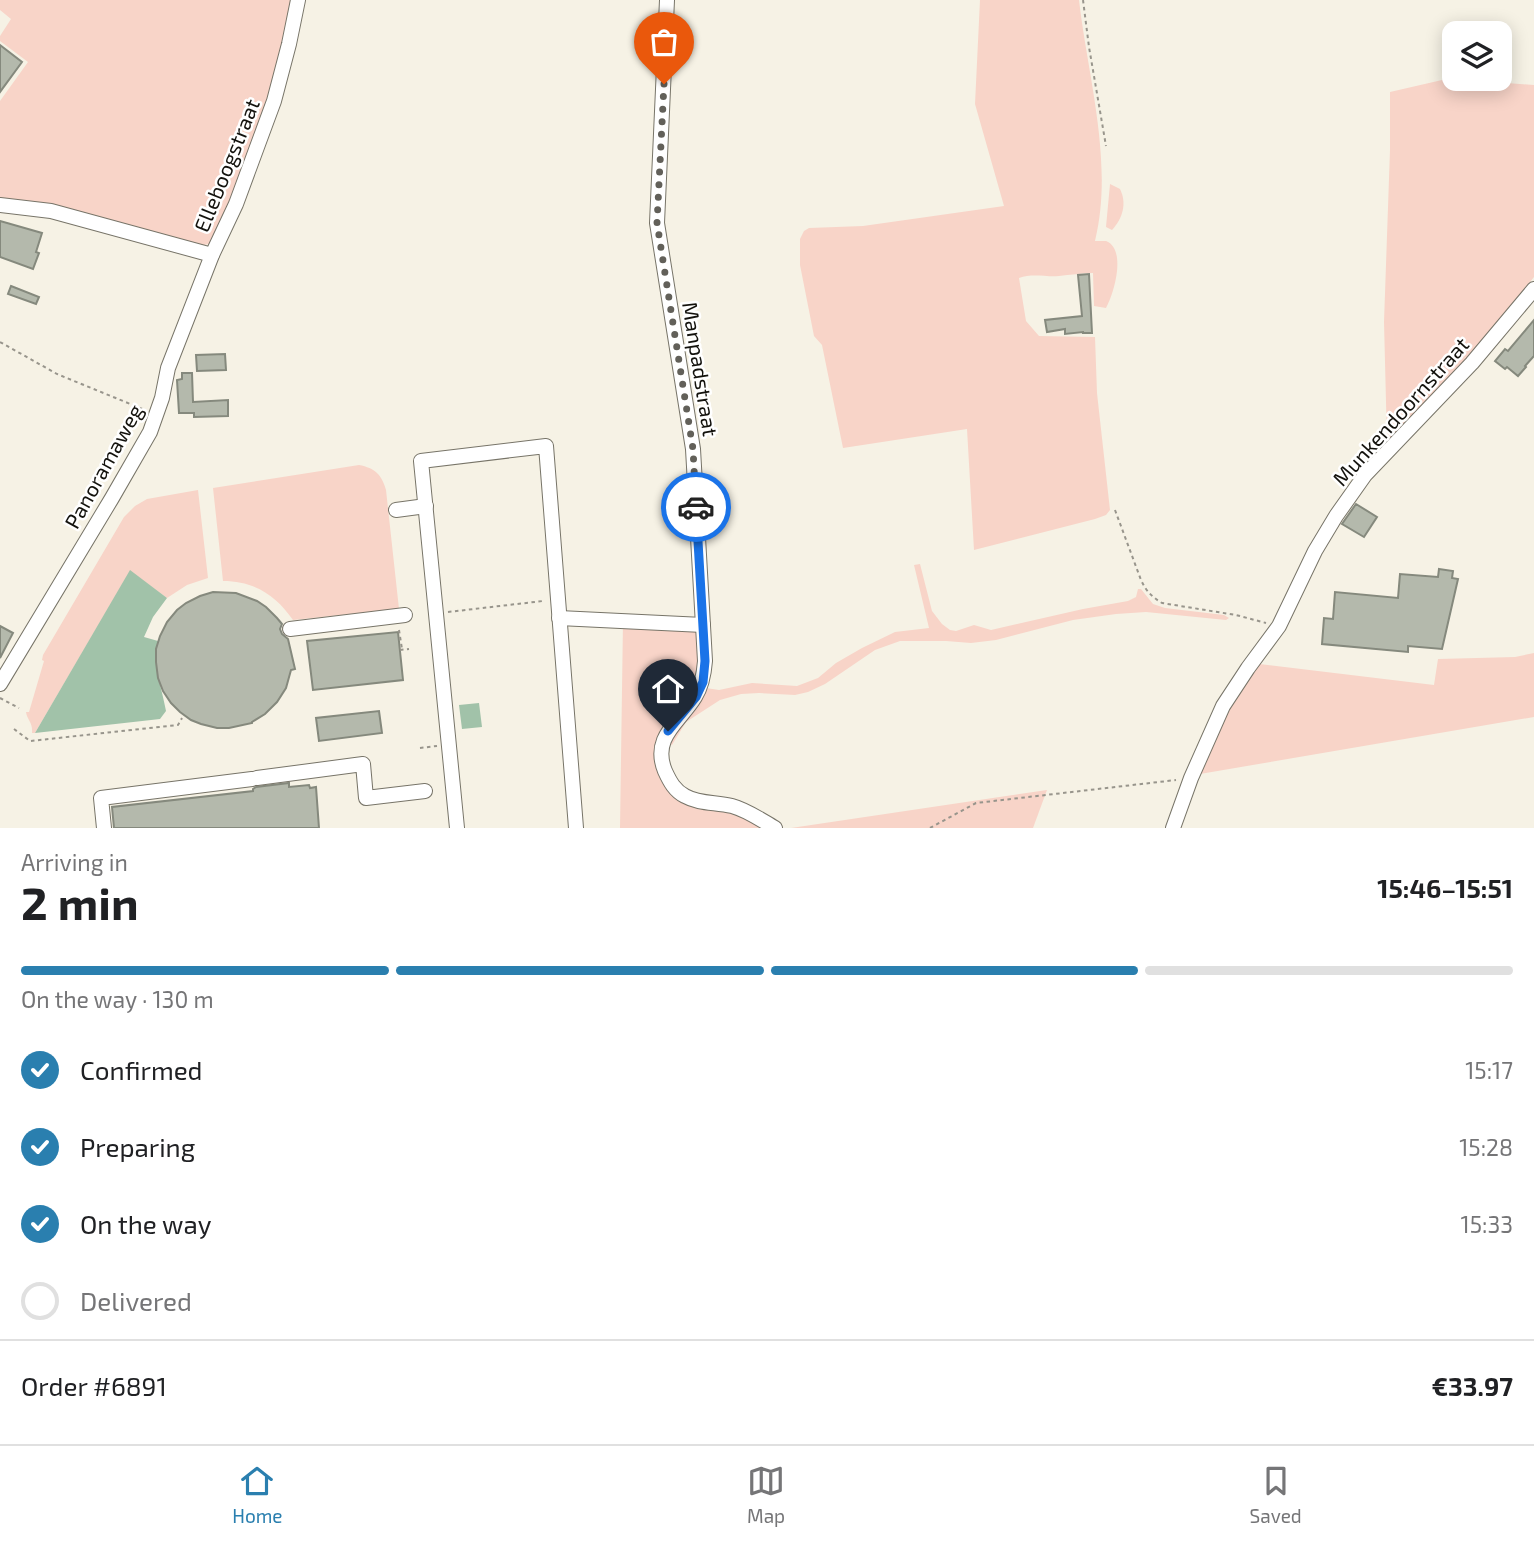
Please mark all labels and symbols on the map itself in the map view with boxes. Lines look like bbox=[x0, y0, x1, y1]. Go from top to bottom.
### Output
pin bbox=[634, 12.0, 694, 84]
street label: Elleboogstraat bbox=[188, 95, 264, 235]
street label: Manpadstraat bbox=[678, 300, 724, 438]
street label: Munkendoornstraat bbox=[1327, 332, 1473, 490]
street label: Panoramaweg bbox=[59, 399, 148, 532]
courier bbox=[661, 472, 731, 542]
pin bbox=[638, 659, 698, 731]

